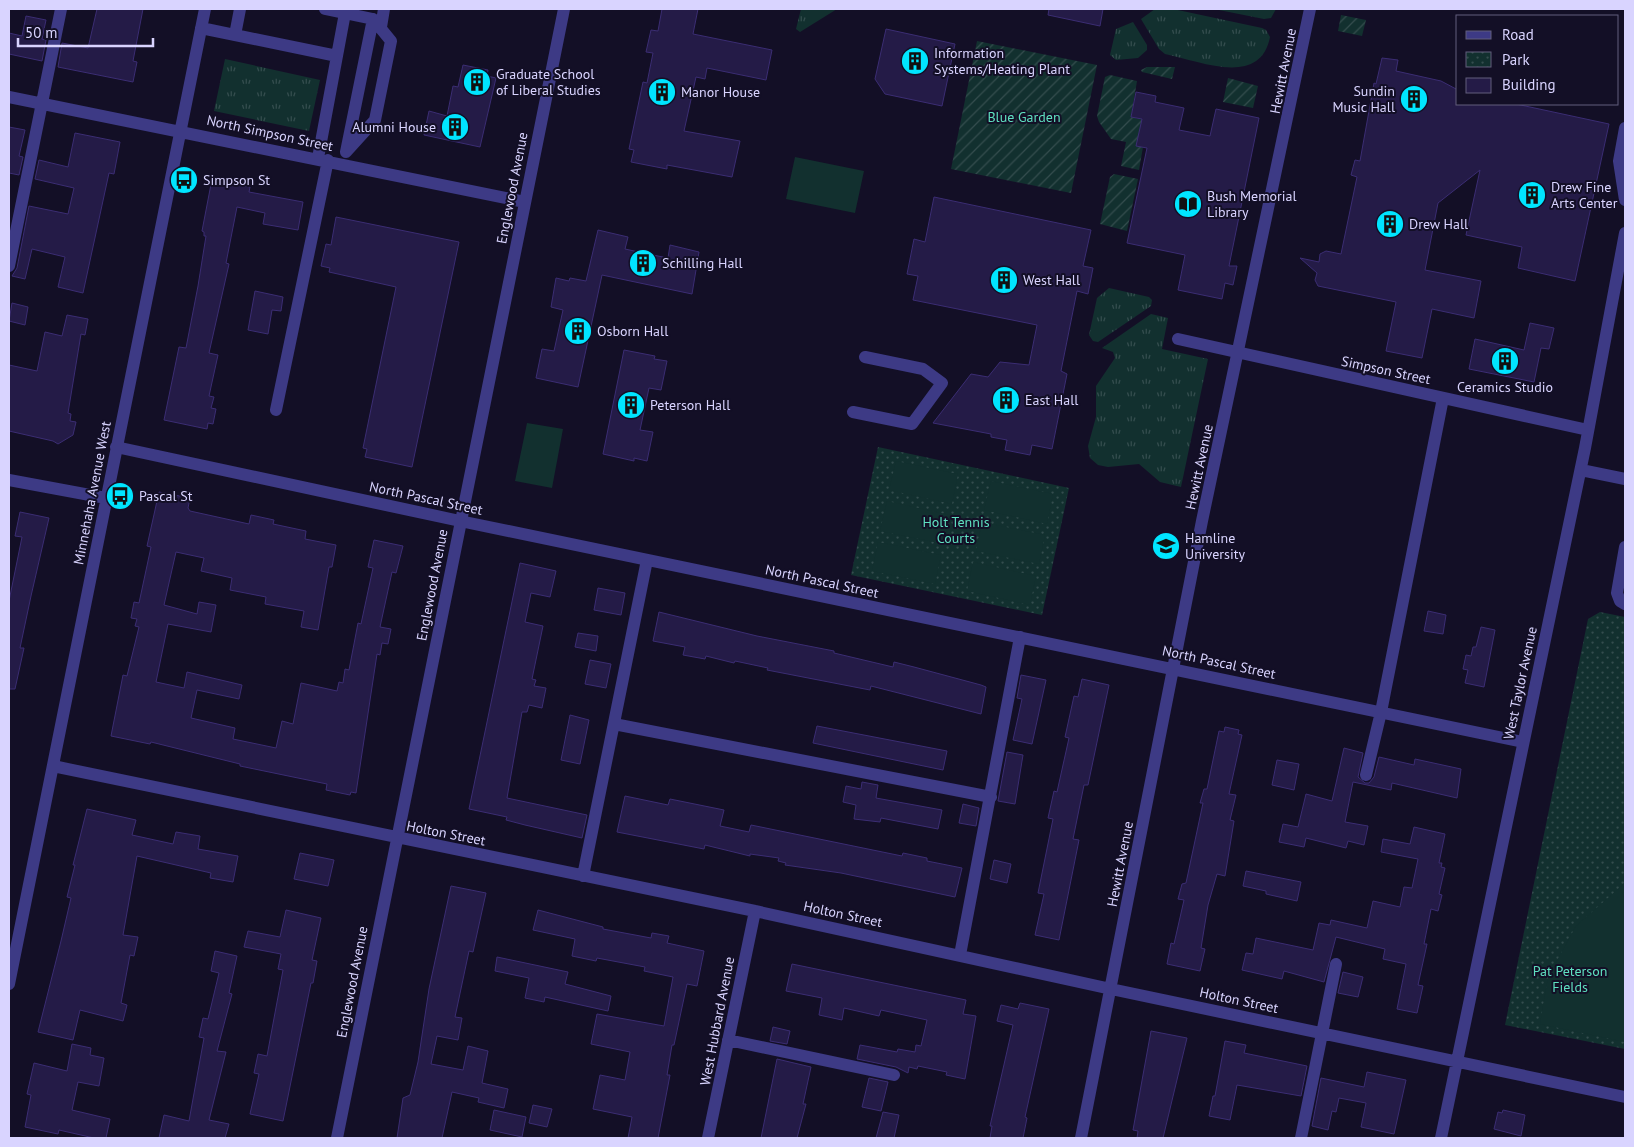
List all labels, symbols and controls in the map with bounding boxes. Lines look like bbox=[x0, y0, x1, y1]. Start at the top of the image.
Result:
scale bar bbox=[18, 15, 152, 47]
legend bbox=[1456, 15, 1619, 105]
text: 50 m bbox=[25, 23, 58, 42]
text: Road bbox=[1502, 25, 1534, 44]
street label: Hewitt Avenue bbox=[1266, 27, 1300, 115]
place label: Information Systems/Heating Plant bbox=[934, 44, 1070, 78]
building icon: Information Systems/Heating Plant bbox=[900, 46, 930, 76]
text: Park bbox=[1502, 50, 1530, 69]
place label: Graduate School of Liberal Studies bbox=[496, 65, 601, 99]
building icon: Graduate School of Liberal Studies bbox=[462, 67, 492, 97]
text: Building bbox=[1502, 75, 1556, 94]
building icon: Manor House bbox=[647, 77, 677, 107]
place label: Sundin Music Hall bbox=[1332, 82, 1395, 116]
place label: Manor House bbox=[681, 83, 760, 101]
building icon: Sundin Music Hall bbox=[1399, 84, 1429, 114]
park label: Blue Garden bbox=[987, 108, 1061, 126]
street label: North Simpson Street bbox=[205, 111, 335, 155]
building icon: Alumni House bbox=[440, 112, 470, 142]
place label: Alumni House bbox=[352, 118, 436, 136]
street label: Englewood Avenue bbox=[492, 131, 532, 245]
bus stop icon: Simpson St bbox=[169, 165, 199, 195]
place label: Simpson St bbox=[203, 171, 270, 189]
place label: Drew Fine Arts Center bbox=[1551, 178, 1618, 212]
building icon: Drew Fine Arts Center bbox=[1517, 180, 1547, 210]
place label: Bush Memorial Library bbox=[1207, 187, 1297, 221]
library icon: Bush Memorial Library bbox=[1173, 189, 1203, 219]
building icon: Drew Hall bbox=[1375, 209, 1405, 239]
place label: Drew Hall bbox=[1409, 215, 1468, 233]
building icon: Schilling Hall bbox=[628, 248, 658, 278]
place label: Schilling Hall bbox=[662, 254, 743, 272]
building icon: West Hall bbox=[989, 265, 1019, 295]
place label: West Hall bbox=[1023, 271, 1080, 289]
building icon: Osborn Hall bbox=[563, 316, 593, 346]
place label: Osborn Hall bbox=[597, 322, 668, 340]
building icon: Ceramics Studio bbox=[1490, 346, 1520, 376]
street label: Simpson Street bbox=[1340, 352, 1432, 388]
place label: Ceramics Studio bbox=[1457, 378, 1553, 396]
building icon: East Hall bbox=[991, 385, 1021, 415]
building icon: Peterson Hall bbox=[616, 390, 646, 420]
place label: East Hall bbox=[1025, 391, 1078, 409]
place label: Peterson Hall bbox=[650, 396, 730, 414]
street label: Minnehaha Avenue West bbox=[69, 420, 115, 566]
street label: Hewitt Avenue bbox=[1181, 423, 1217, 511]
street label: North Pascal Street bbox=[368, 477, 484, 519]
bus stop icon: Pascal St bbox=[105, 481, 135, 511]
place label: Pascal St bbox=[139, 487, 193, 505]
park label: Holt Tennis Courts bbox=[922, 513, 990, 547]
street label: Englewood Avenue bbox=[412, 528, 452, 642]
place label: Hamline University bbox=[1185, 529, 1245, 563]
school or university icon: Hamline University bbox=[1151, 531, 1181, 561]
street label: North Pascal Street bbox=[764, 560, 880, 602]
street label: West Taylor Avenue bbox=[1499, 625, 1541, 741]
street label: North Pascal Street bbox=[1161, 641, 1277, 683]
street label: Holton Street bbox=[405, 817, 487, 850]
street label: Hewitt Avenue bbox=[1103, 820, 1137, 908]
street label: Holton Street bbox=[802, 897, 884, 931]
street label: Englewood Avenue bbox=[332, 925, 372, 1039]
street label: West Hubbard Avenue bbox=[696, 955, 738, 1087]
park label: Pat Peterson Fields bbox=[1533, 962, 1607, 996]
street label: Holton Street bbox=[1198, 983, 1280, 1017]

